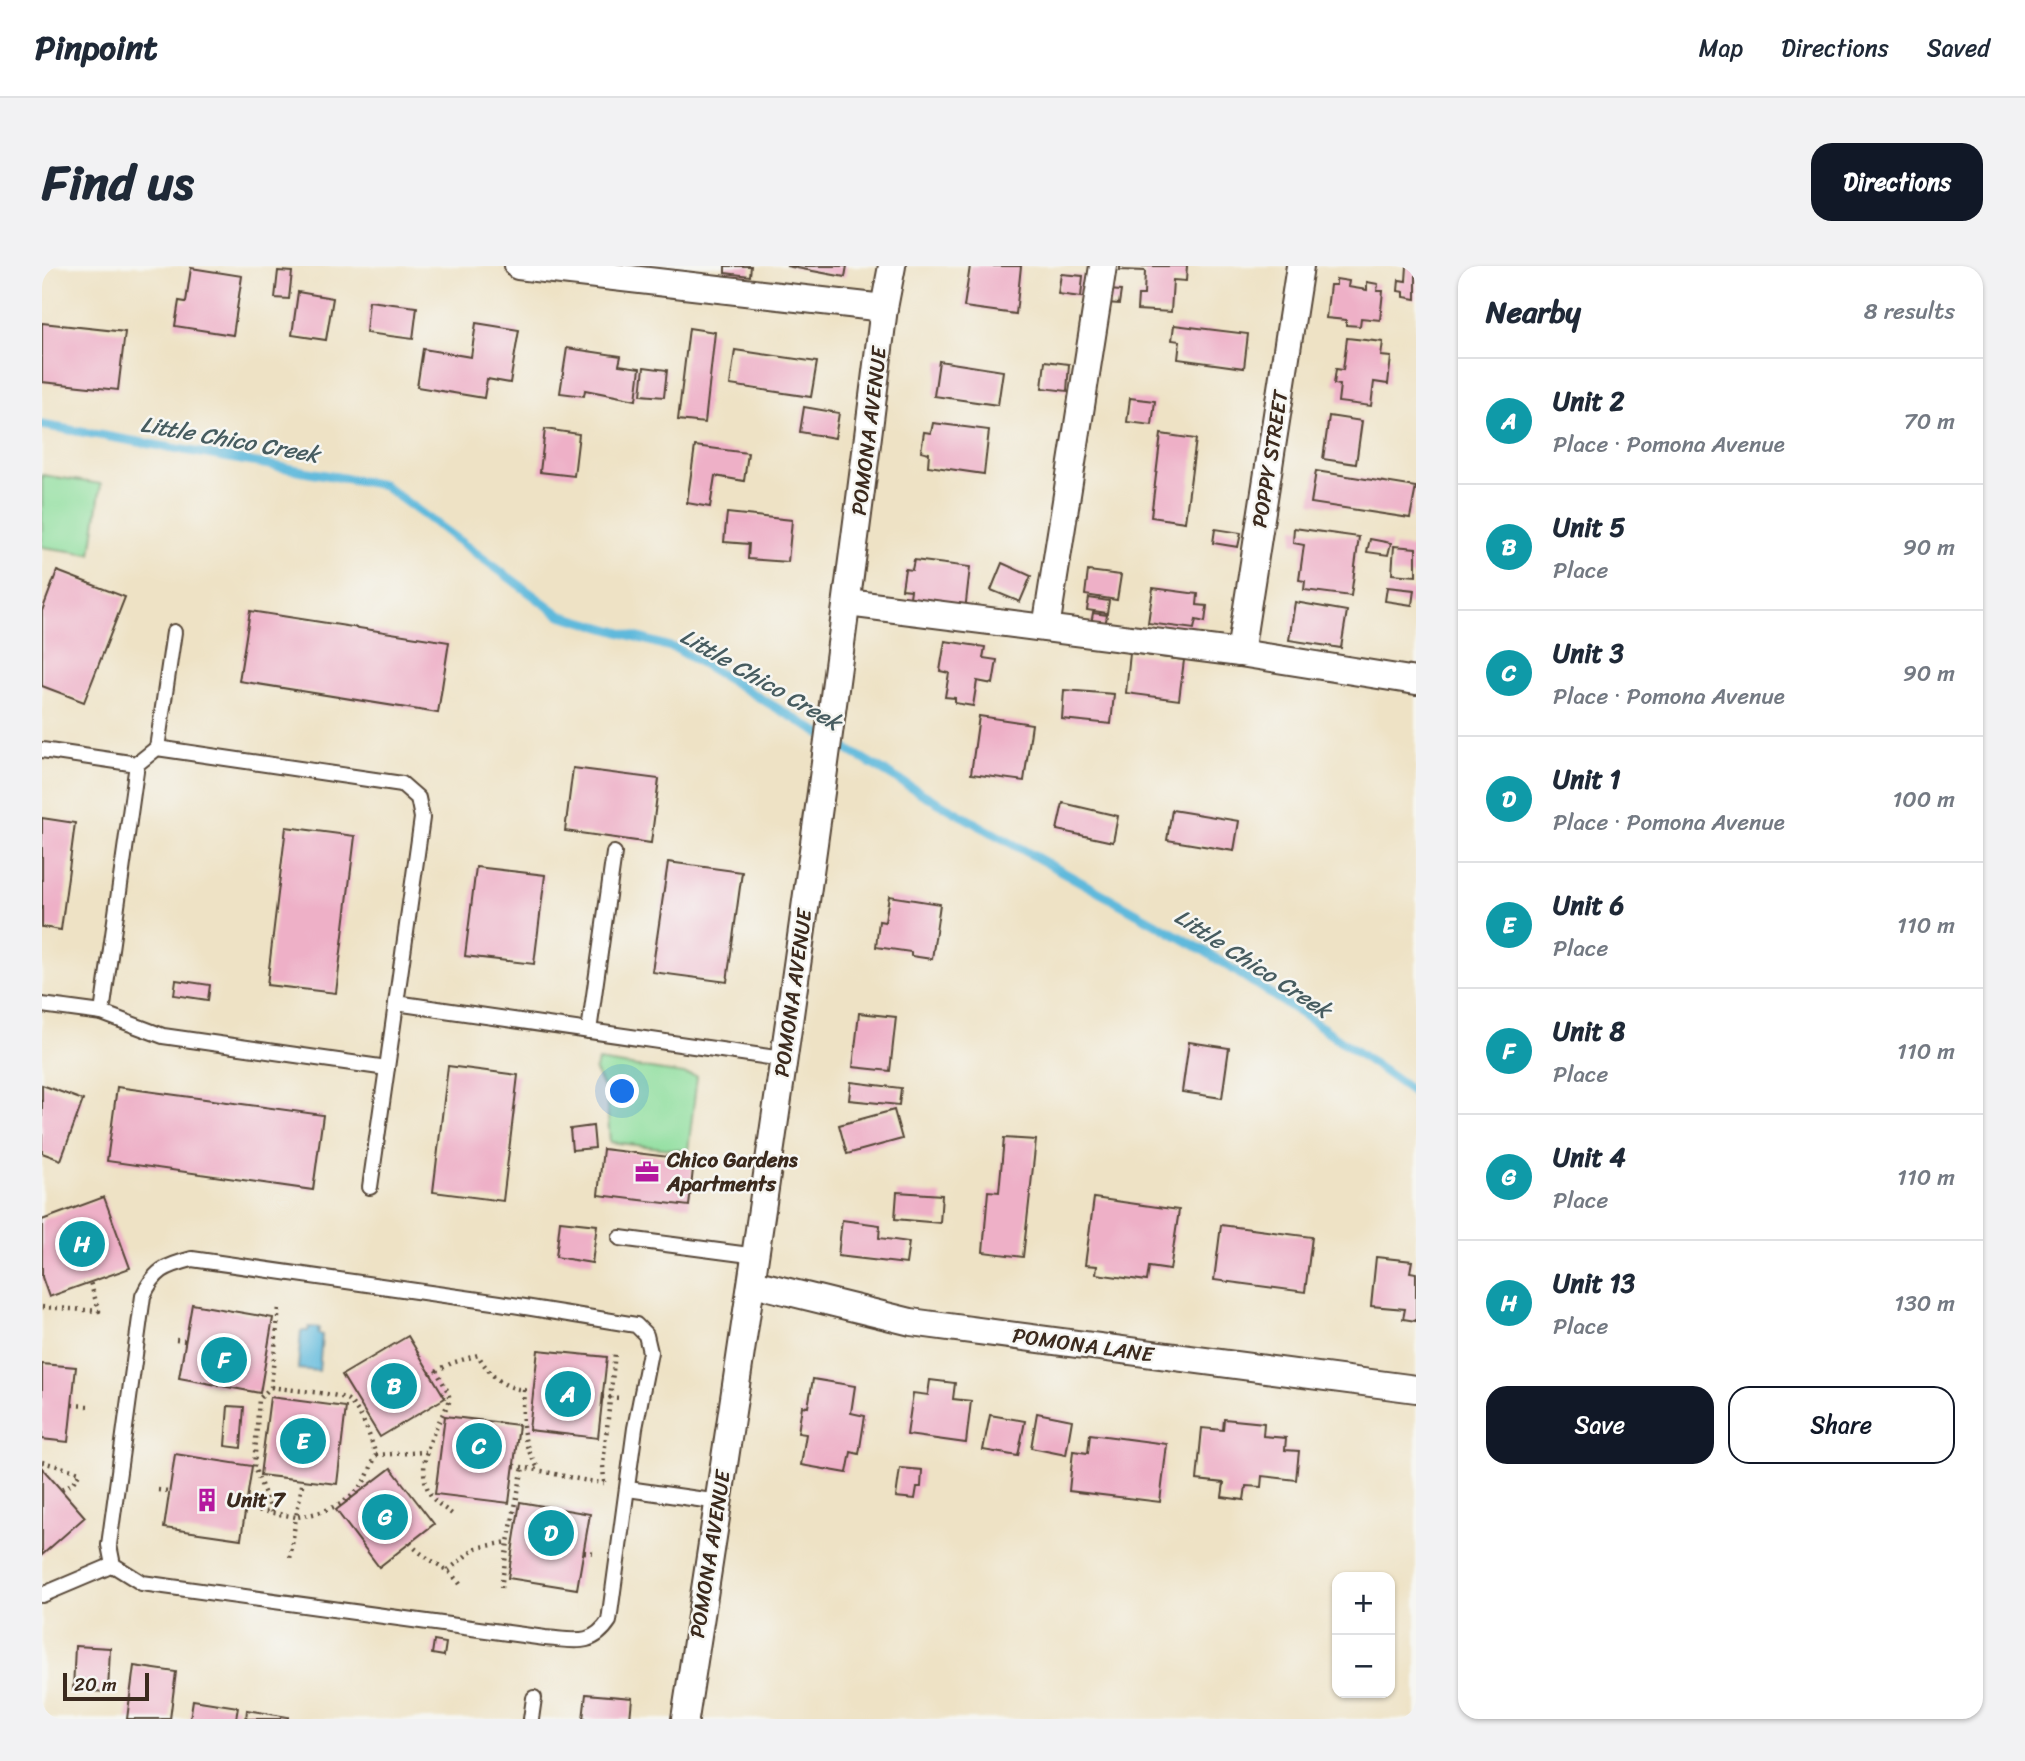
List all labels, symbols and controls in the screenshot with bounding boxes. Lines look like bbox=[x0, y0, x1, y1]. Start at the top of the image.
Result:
text: Pinpoint bbox=[35, 19, 158, 77]
text: Map bbox=[1699, 27, 1743, 69]
text: Directions bbox=[1781, 27, 1889, 69]
text: Saved bbox=[1927, 27, 1990, 69]
text: Find us bbox=[42, 139, 194, 226]
button: Directions bbox=[1811, 143, 1983, 221]
text: Nearby bbox=[1486, 285, 1581, 339]
text: 8 results bbox=[1864, 291, 1955, 332]
street label: POMONA AVENUE bbox=[840, 343, 898, 517]
text: Unit 2 bbox=[1553, 378, 1625, 424]
street label: POPPY STREET bbox=[1240, 386, 1300, 530]
text: A bbox=[1501, 401, 1517, 442]
text: 70 m bbox=[1904, 401, 1955, 442]
water label: Little Chico Creek bbox=[137, 404, 325, 476]
text: Place · Pomona Avenue bbox=[1553, 424, 1785, 465]
text: Unit 5 bbox=[1553, 504, 1625, 550]
text: B bbox=[1502, 527, 1516, 568]
text: 90 m bbox=[1903, 527, 1955, 568]
text: Place bbox=[1553, 550, 1608, 591]
water label: Little Chico Creek bbox=[672, 617, 852, 744]
text: Unit 3 bbox=[1553, 630, 1624, 676]
text: C bbox=[1502, 653, 1516, 694]
text: 90 m bbox=[1903, 653, 1955, 694]
text: Place · Pomona Avenue bbox=[1553, 676, 1785, 717]
text: Unit 1 bbox=[1553, 756, 1621, 802]
text: D bbox=[1502, 779, 1516, 820]
text: 100 m bbox=[1892, 779, 1955, 820]
text: Place · Pomona Avenue bbox=[1553, 802, 1785, 843]
text: Unit 6 bbox=[1553, 882, 1624, 928]
water label: Little Chico Creek bbox=[1166, 897, 1342, 1031]
street label: POMONA AVENUE bbox=[762, 905, 824, 1080]
text: E bbox=[1503, 905, 1515, 946]
text: 110 m bbox=[1897, 905, 1955, 946]
text: Place bbox=[1553, 928, 1608, 969]
text: Unit 8 bbox=[1553, 1008, 1625, 1054]
text: F bbox=[1503, 1031, 1515, 1072]
text: 110 m bbox=[1897, 1031, 1955, 1072]
text: Place bbox=[1553, 1054, 1608, 1095]
your location bbox=[605, 1074, 639, 1108]
text: Unit 4 bbox=[1553, 1134, 1626, 1180]
place label: Chico Gardens Apartments bbox=[666, 1141, 798, 1203]
text: G bbox=[1502, 1157, 1516, 1198]
text: 110 m bbox=[1897, 1157, 1955, 1198]
office icon: Chico Gardens Apartments bbox=[633, 1158, 661, 1186]
text: Place bbox=[1553, 1180, 1608, 1221]
pin: H bbox=[59, 1218, 105, 1270]
text: Unit 13 bbox=[1553, 1260, 1635, 1306]
text: H bbox=[1501, 1283, 1517, 1324]
text: 130 m bbox=[1894, 1283, 1955, 1324]
text: Place bbox=[1553, 1306, 1608, 1347]
street label: POMONA LANE bbox=[1010, 1316, 1157, 1374]
pin: F bbox=[201, 1334, 247, 1386]
pin: B bbox=[371, 1360, 417, 1412]
pin: A bbox=[545, 1368, 591, 1420]
button: Save bbox=[1486, 1386, 1714, 1464]
button: Share bbox=[1728, 1386, 1955, 1464]
pin: E bbox=[280, 1415, 326, 1467]
pin: C bbox=[456, 1420, 502, 1472]
street label: POMONA AVENUE bbox=[678, 1466, 742, 1641]
place label: Unit 7 bbox=[227, 1481, 287, 1519]
building icon: Unit 7 bbox=[193, 1486, 221, 1514]
pin: G bbox=[362, 1491, 408, 1543]
pin: D bbox=[528, 1507, 574, 1559]
map controls bbox=[1332, 1572, 1395, 1698]
button: + bbox=[1332, 1572, 1395, 1635]
button: − bbox=[1332, 1635, 1395, 1698]
text: 20 m bbox=[74, 1668, 117, 1701]
scale bar bbox=[63, 1670, 149, 1702]

